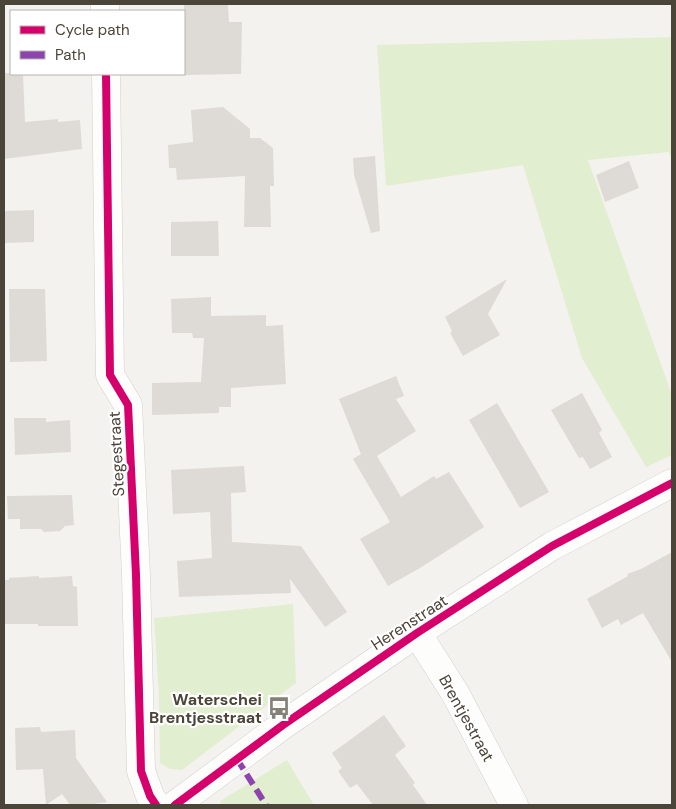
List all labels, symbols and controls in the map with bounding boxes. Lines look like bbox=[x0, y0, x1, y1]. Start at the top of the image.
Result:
legend bbox=[10, 10, 185, 75]
text: Cycle path bbox=[55, 20, 130, 40]
text: Path bbox=[55, 45, 86, 65]
street label: Stegestraat bbox=[104, 411, 129, 497]
street label: Herenstraat bbox=[367, 590, 452, 655]
street label: Brentjestraat bbox=[434, 671, 499, 765]
place label: Waterschei Brentjesstraat bbox=[149, 689, 262, 728]
bus stop icon: Waterschei Brentjesstraat bbox=[266, 695, 292, 721]

